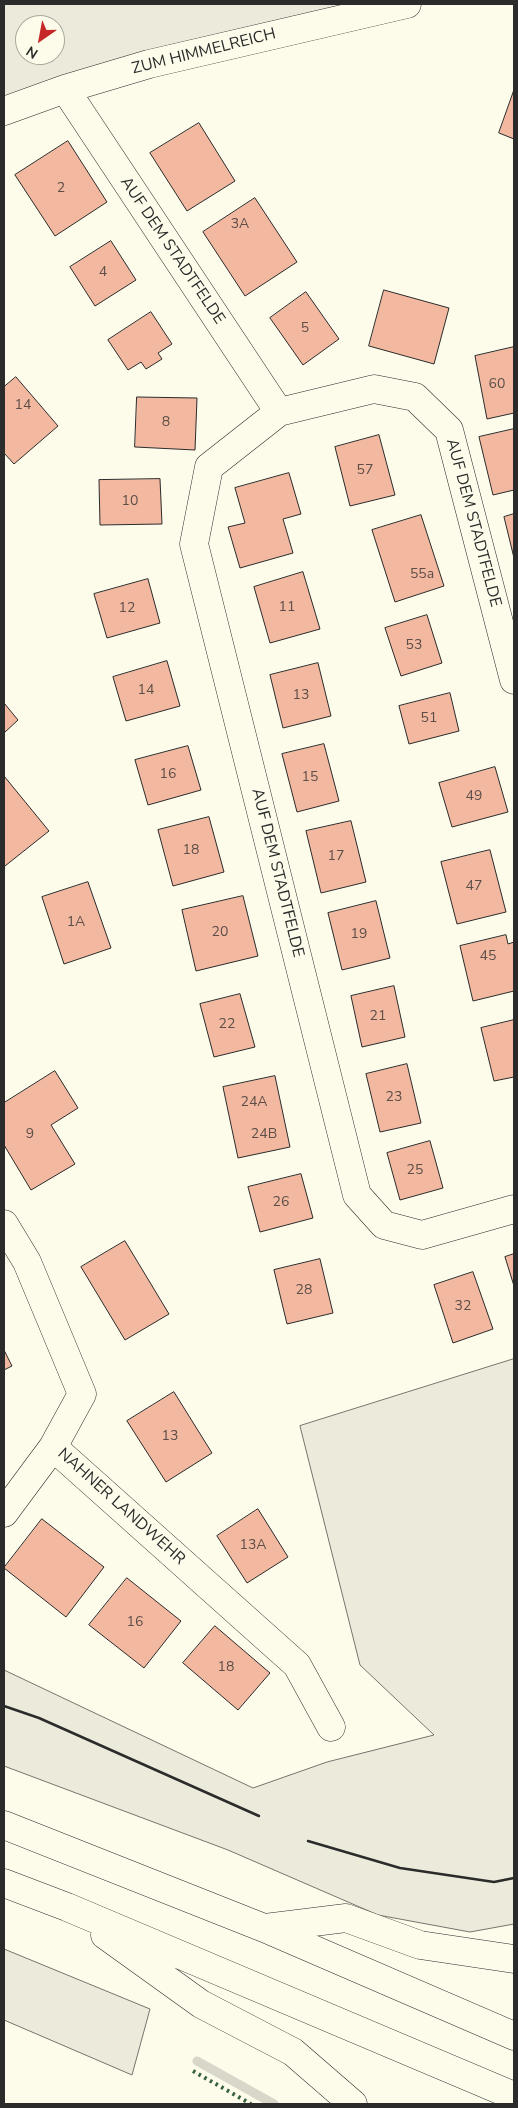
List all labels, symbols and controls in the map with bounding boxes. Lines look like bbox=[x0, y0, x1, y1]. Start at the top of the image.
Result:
north arrow bbox=[15, 15, 65, 65]
street label: ZUM HIMMELREICH bbox=[130, 25, 278, 79]
text: N bbox=[23, 41, 42, 63]
street label: AUF DEM STADTFELDE bbox=[116, 174, 228, 328]
house number: 2 bbox=[57, 181, 65, 197]
house number: 3A bbox=[231, 217, 249, 233]
house number: 4 bbox=[99, 265, 107, 281]
house number: 5 bbox=[301, 321, 309, 337]
house number: 60 bbox=[489, 377, 505, 393]
house number: 14 bbox=[15, 398, 31, 414]
house number: 8 bbox=[162, 415, 170, 431]
street label: AUF DEM STADTFELDE bbox=[441, 437, 505, 609]
house number: 57 bbox=[357, 463, 373, 479]
house number: 10 bbox=[122, 494, 138, 510]
house number: 55a bbox=[410, 567, 434, 583]
house number: 11 bbox=[279, 600, 295, 616]
house number: 12 bbox=[119, 601, 135, 617]
house number: 53 bbox=[406, 638, 422, 654]
house number: 14 bbox=[138, 683, 154, 699]
house number: 13 bbox=[293, 688, 309, 704]
house number: 51 bbox=[421, 711, 437, 727]
house number: 16 bbox=[160, 767, 176, 783]
house number: 15 bbox=[302, 770, 318, 786]
street label: AUF DEM STADTFELDE bbox=[247, 786, 307, 960]
house number: 49 bbox=[466, 789, 482, 805]
house number: 18 bbox=[183, 843, 199, 859]
house number: 17 bbox=[328, 849, 344, 865]
house number: 47 bbox=[466, 879, 482, 895]
house number: 1A bbox=[67, 915, 85, 931]
house number: 20 bbox=[212, 925, 228, 941]
house number: 19 bbox=[351, 927, 367, 943]
house number: 45 bbox=[480, 949, 496, 965]
house number: 21 bbox=[370, 1009, 386, 1025]
house number: 22 bbox=[219, 1017, 235, 1033]
house number: 23 bbox=[386, 1090, 402, 1106]
house number: 24A bbox=[240, 1095, 268, 1111]
house number: 9 bbox=[26, 1127, 34, 1143]
house number: 24B bbox=[251, 1127, 277, 1143]
house number: 25 bbox=[407, 1163, 423, 1179]
house number: 26 bbox=[273, 1195, 289, 1211]
house number: 28 bbox=[296, 1283, 312, 1299]
house number: 32 bbox=[455, 1299, 471, 1315]
house number: 13 bbox=[162, 1429, 178, 1445]
street label: NAHNER LANDWEHR bbox=[53, 1445, 189, 1569]
house number: 13A bbox=[239, 1538, 267, 1554]
house number: 16 bbox=[127, 1615, 143, 1631]
house number: 18 bbox=[218, 1660, 234, 1676]

